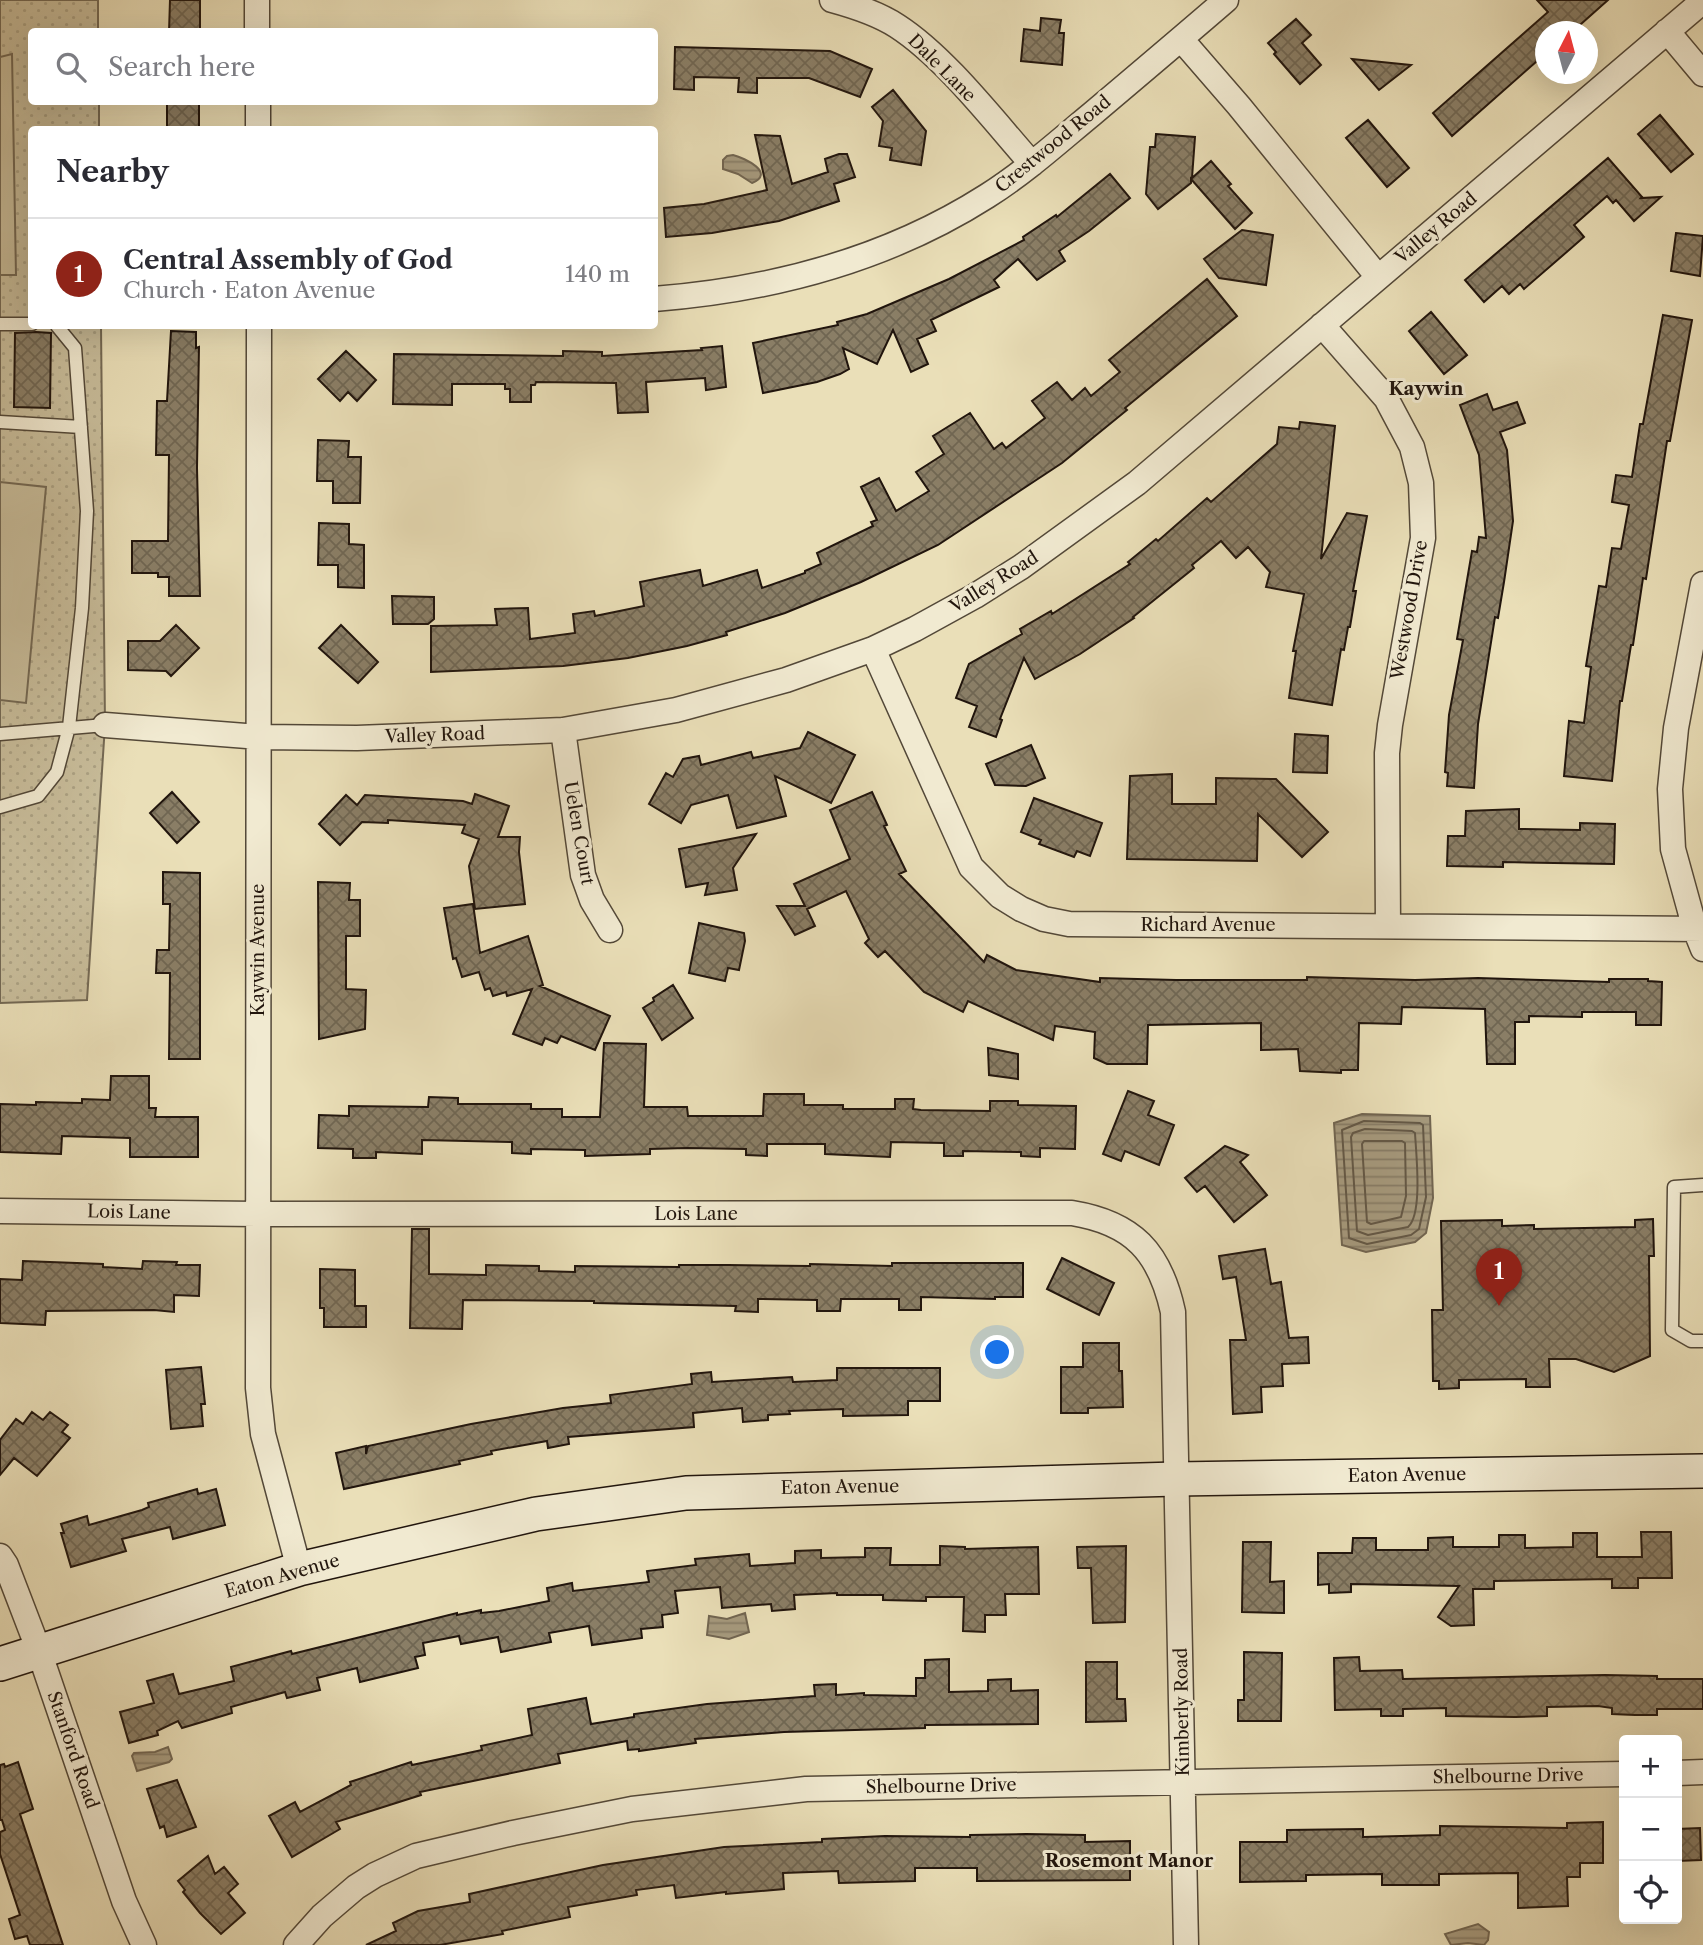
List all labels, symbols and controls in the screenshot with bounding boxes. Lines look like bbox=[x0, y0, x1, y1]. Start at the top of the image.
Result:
north arrow bbox=[1535, 21, 1598, 84]
search box bbox=[28, 28, 658, 105]
street label: Dale Lane bbox=[903, 29, 981, 107]
icon: search bbox=[52, 48, 90, 86]
text: Search here bbox=[108, 51, 255, 83]
street label: Crestwood Road bbox=[991, 91, 1115, 197]
text: Nearby bbox=[56, 153, 169, 190]
street label: Valley Road bbox=[1390, 187, 1481, 269]
text: Central Assembly of God bbox=[123, 244, 453, 276]
text: 1 bbox=[74, 260, 84, 288]
text: 140 m bbox=[565, 260, 630, 288]
text: Church · Eaton Avenue bbox=[123, 276, 375, 304]
district label: Kaywin bbox=[1388, 377, 1464, 400]
street label: Westwood Drive bbox=[1386, 538, 1432, 683]
street label: Valley Road bbox=[945, 546, 1042, 618]
street label: Valley Road bbox=[384, 722, 485, 748]
street label: Uelen Court bbox=[559, 779, 599, 887]
street label: Kaywin Avenue bbox=[247, 884, 269, 1016]
street label: Richard Avenue bbox=[1140, 914, 1276, 936]
street label: Lois Lane bbox=[87, 1200, 171, 1224]
street label: Lois Lane bbox=[654, 1203, 738, 1225]
pin: 1 bbox=[1476, 1248, 1522, 1306]
your location bbox=[980, 1335, 1014, 1369]
street label: Eaton Avenue bbox=[1348, 1463, 1466, 1487]
street label: Eaton Avenue bbox=[781, 1475, 899, 1499]
street label: Eaton Avenue bbox=[222, 1549, 342, 1603]
street label: Kimberly Road bbox=[1170, 1647, 1194, 1777]
street label: Stanford Road bbox=[43, 1688, 103, 1812]
map controls bbox=[1619, 1735, 1682, 1924]
button: + bbox=[1619, 1735, 1682, 1798]
street label: Shelbourne Drive bbox=[1432, 1764, 1584, 1788]
street label: Shelbourne Drive bbox=[865, 1774, 1017, 1798]
button: − bbox=[1619, 1798, 1682, 1861]
district label: Rosemont Manor bbox=[1045, 1849, 1214, 1872]
button: locate bbox=[1619, 1861, 1682, 1924]

